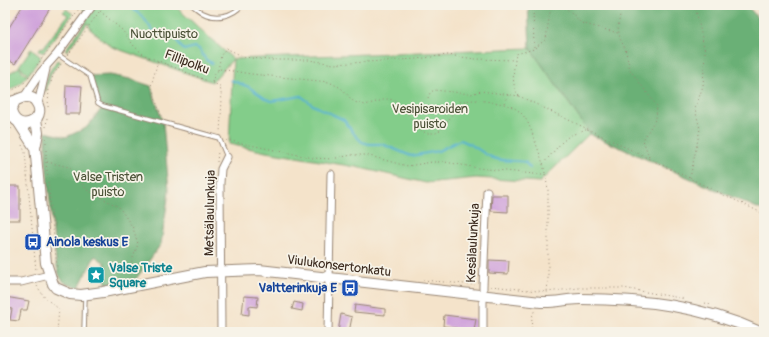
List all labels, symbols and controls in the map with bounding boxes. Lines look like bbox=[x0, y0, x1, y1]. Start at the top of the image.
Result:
park label: Nuottipuisto bbox=[130, 26, 198, 42]
street label: Fillipolku bbox=[162, 46, 212, 78]
park label: Vesipisaroiden puisto bbox=[392, 101, 468, 132]
park label: Valse Tristen puisto bbox=[73, 169, 143, 200]
street label: Metsälaulunkuja bbox=[201, 170, 219, 256]
street label: Kesälaulunkuja bbox=[463, 203, 483, 283]
bus stop icon: Ainola keskus E bbox=[23, 232, 43, 252]
place label: Ainola keskus E bbox=[46, 234, 128, 250]
street label: Viulukonsertonkatu bbox=[286, 252, 392, 280]
place label: Valse Triste Square bbox=[109, 260, 173, 291]
place icon: Valse Triste Square bbox=[86, 265, 106, 285]
bus stop icon: Valtterinkuja E bbox=[340, 278, 360, 298]
place label: Valtterinkuja E bbox=[258, 280, 337, 296]

